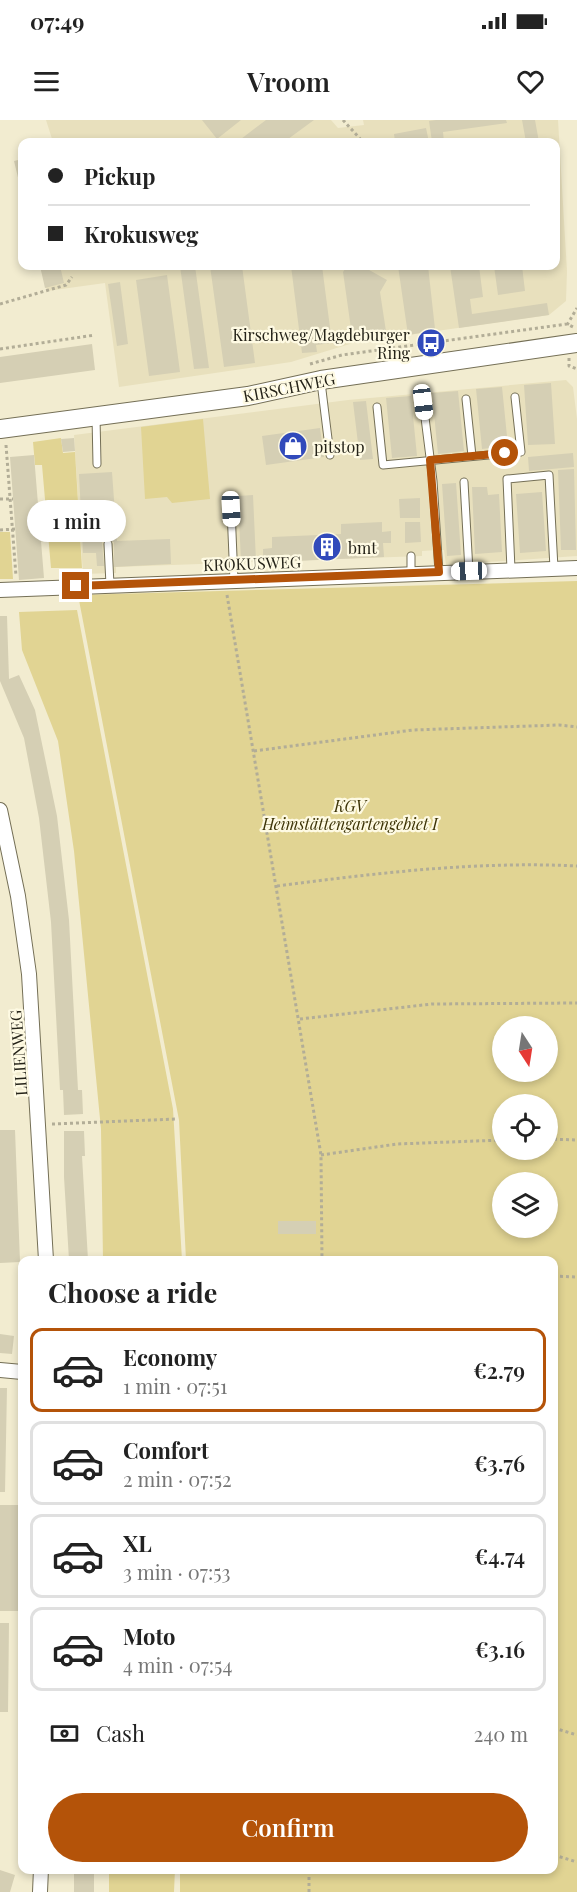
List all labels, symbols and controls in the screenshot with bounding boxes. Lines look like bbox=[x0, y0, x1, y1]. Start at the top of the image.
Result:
text: 07:49 bbox=[30, 6, 84, 36]
text: Vroom bbox=[247, 63, 330, 99]
icon: menu bbox=[30, 65, 63, 98]
icon: heart bbox=[514, 65, 547, 98]
text: Pickup bbox=[84, 161, 155, 191]
text: Krokusweg bbox=[84, 219, 199, 249]
place label: Kirschweg/Magdeburger Ring bbox=[232, 324, 411, 363]
bus stop icon: Kirschweg/Magdeburger Ring bbox=[415, 327, 447, 359]
street label: KIRSCHWEG bbox=[241, 368, 337, 406]
car bbox=[412, 383, 434, 421]
shop icon: pitstop bbox=[277, 430, 309, 462]
place label: pitstop bbox=[314, 436, 365, 457]
route start bbox=[491, 439, 518, 466]
car bbox=[221, 491, 241, 527]
callout: 1 min bbox=[26, 499, 125, 541]
text: 1 min bbox=[52, 507, 101, 534]
building icon: bmt bbox=[311, 531, 343, 563]
place label: bmt bbox=[348, 537, 377, 558]
street label: KROKUSWEG bbox=[203, 551, 301, 575]
car bbox=[451, 561, 487, 581]
route end bbox=[62, 572, 89, 599]
park label: KGV Heimstättengartengebiet I bbox=[261, 795, 439, 834]
street label: LILIENWEG bbox=[5, 1009, 31, 1097]
north arrow bbox=[492, 1016, 558, 1082]
map controls bbox=[492, 1016, 558, 1238]
button: locate bbox=[492, 1094, 558, 1160]
button: layers bbox=[492, 1172, 558, 1238]
text: Choose a ride bbox=[48, 1274, 217, 1310]
text: Economy bbox=[123, 1342, 217, 1372]
icon: car bbox=[51, 1343, 105, 1397]
text: €2.79 bbox=[473, 1355, 525, 1385]
text: 1 min · 07:51 bbox=[123, 1372, 227, 1399]
text: Comfort bbox=[123, 1435, 209, 1465]
icon: car bbox=[51, 1436, 105, 1490]
text: €3.76 bbox=[474, 1448, 525, 1478]
text: 2 min · 07:52 bbox=[123, 1465, 232, 1492]
text: XL bbox=[123, 1528, 152, 1558]
icon: car bbox=[51, 1529, 105, 1583]
text: €4.74 bbox=[474, 1541, 525, 1571]
text: 3 min · 07:53 bbox=[123, 1558, 231, 1585]
text: Moto bbox=[123, 1621, 176, 1651]
icon: car bbox=[51, 1622, 105, 1676]
text: €3.16 bbox=[475, 1634, 525, 1664]
text: 4 min · 07:54 bbox=[123, 1651, 232, 1678]
icon: cash bbox=[48, 1717, 81, 1750]
text: Cash bbox=[96, 1718, 145, 1748]
text: 240 m bbox=[474, 1720, 528, 1747]
button: Confirm bbox=[48, 1793, 528, 1862]

